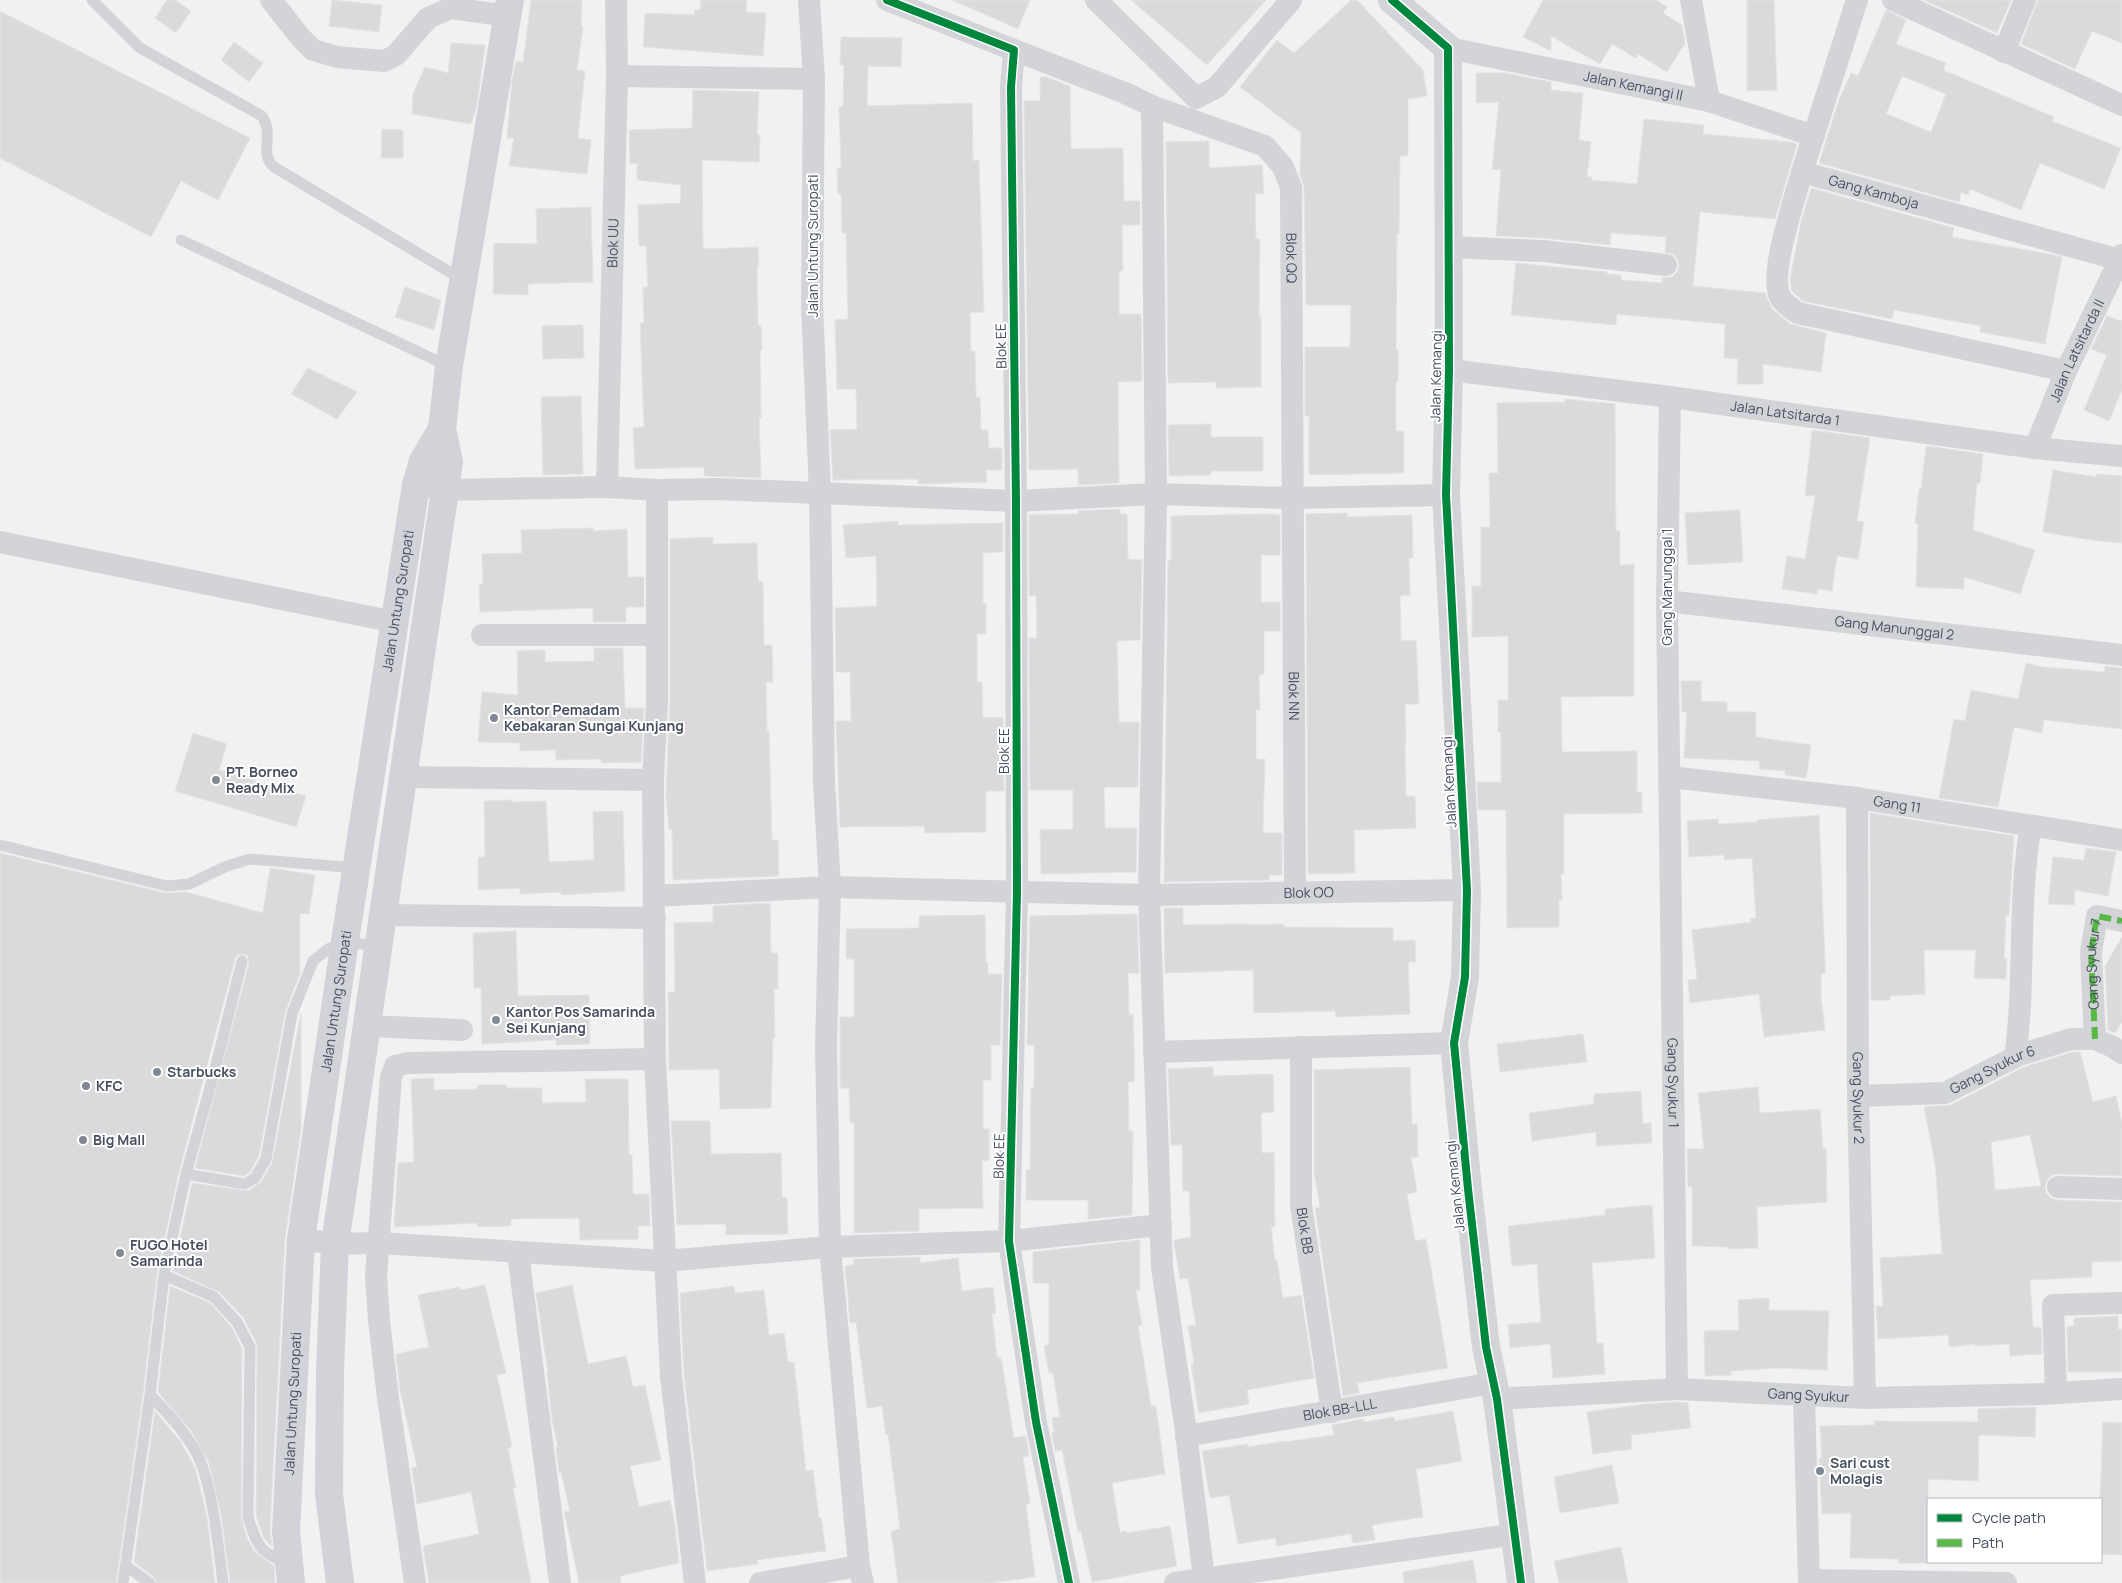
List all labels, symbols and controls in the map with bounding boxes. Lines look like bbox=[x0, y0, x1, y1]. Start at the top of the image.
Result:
street label: Jalan Kemangi II bbox=[1582, 66, 1685, 104]
street label: Gang Kamboja bbox=[1827, 170, 1921, 213]
street label: Jalan Untung Suropati bbox=[803, 175, 822, 317]
street label: Blok UU bbox=[602, 218, 623, 268]
street label: Blok QQ bbox=[1282, 233, 1302, 283]
street label: Jalan Latsitarda II bbox=[2045, 296, 2108, 405]
street label: Blok EE bbox=[991, 323, 1010, 369]
street label: Jalan Kemangi bbox=[1425, 330, 1446, 422]
street label: Jalan Latsitarda 1 bbox=[1729, 396, 1841, 430]
street label: Gang Manunggal 1 bbox=[1657, 528, 1676, 646]
street label: Jalan Untung Suropati bbox=[377, 529, 418, 673]
street label: Gang Manunggal 2 bbox=[1834, 611, 1955, 644]
street label: Blok NN bbox=[1285, 671, 1304, 721]
place label: Kantor Pemadam Kebakaran Sungai Kunjang bbox=[504, 700, 684, 735]
marker: Kantor Pemadam Kebakaran Sungai Kunjang bbox=[488, 712, 500, 724]
street label: Blok EE bbox=[994, 728, 1013, 774]
street label: Jalan Kemangi bbox=[1437, 736, 1460, 828]
place label: PT. Borneo Ready Mix bbox=[226, 762, 298, 797]
marker: PT. Borneo Ready Mix bbox=[210, 774, 222, 786]
street label: Gang 11 bbox=[1872, 791, 1923, 817]
street label: Blok OO bbox=[1283, 882, 1334, 902]
street label: Gang Syukur 7 bbox=[2081, 917, 2105, 1010]
street label: Jalan Untung Suropati bbox=[316, 929, 356, 1073]
place label: Kantor Pos Samarinda Sei Kunjang bbox=[506, 1002, 655, 1037]
marker: Kantor Pos Samarinda Sei Kunjang bbox=[490, 1014, 502, 1026]
street label: Gang Syukur 1 bbox=[1664, 1038, 1684, 1128]
street label: Gang Syukur 6 bbox=[1946, 1041, 2037, 1098]
street label: Gang Syukur 2 bbox=[1849, 1052, 1869, 1144]
place label: Starbucks bbox=[167, 1062, 237, 1081]
marker: Starbucks bbox=[151, 1066, 163, 1078]
place label: KFC bbox=[96, 1076, 123, 1095]
marker: KFC bbox=[80, 1080, 92, 1092]
place label: Big Mall bbox=[93, 1130, 145, 1149]
street label: Blok EE bbox=[989, 1133, 1008, 1179]
marker: Big Mall bbox=[77, 1134, 89, 1146]
street label: Jalan Kemangi bbox=[1440, 1139, 1469, 1233]
street label: Blok BB bbox=[1292, 1206, 1318, 1256]
place label: FUGO Hotel Samarinda bbox=[130, 1235, 208, 1270]
marker: FUGO Hotel Samarinda bbox=[114, 1247, 126, 1259]
street label: Jalan Untung Suropati bbox=[279, 1331, 305, 1475]
street label: Gang Syukur bbox=[1767, 1383, 1850, 1406]
street label: Blok BB-LLL bbox=[1301, 1393, 1378, 1425]
place label: Sari cust Molagis bbox=[1830, 1453, 1890, 1488]
marker: Sari cust Molagis bbox=[1814, 1465, 1826, 1477]
legend bbox=[1927, 1498, 2102, 1563]
text: Cycle path bbox=[1972, 1507, 2046, 1528]
text: Path bbox=[1972, 1532, 2004, 1553]

